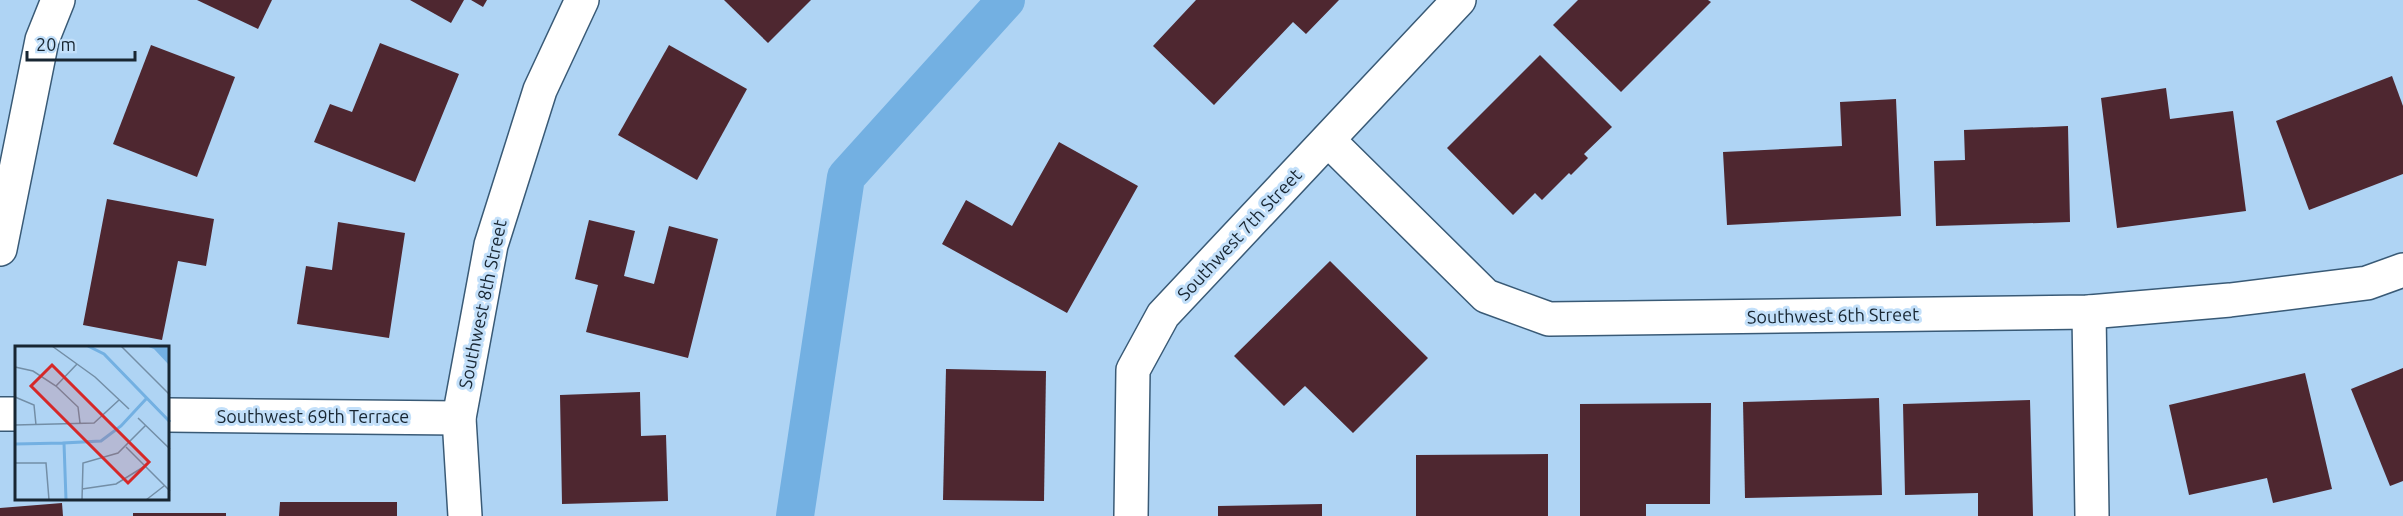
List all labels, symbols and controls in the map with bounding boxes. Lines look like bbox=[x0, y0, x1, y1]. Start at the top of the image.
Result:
scale bar bbox=[27, 24, 135, 62]
text: 20 m bbox=[36, 34, 76, 54]
street label: Southwest 7th Street bbox=[1173, 164, 1305, 304]
street label: Southwest 8th Street bbox=[454, 218, 510, 390]
street label: Southwest 6th Street bbox=[1747, 303, 1919, 327]
inset map bbox=[15, 346, 170, 501]
street label: Southwest 69th Terrace bbox=[217, 406, 409, 426]

